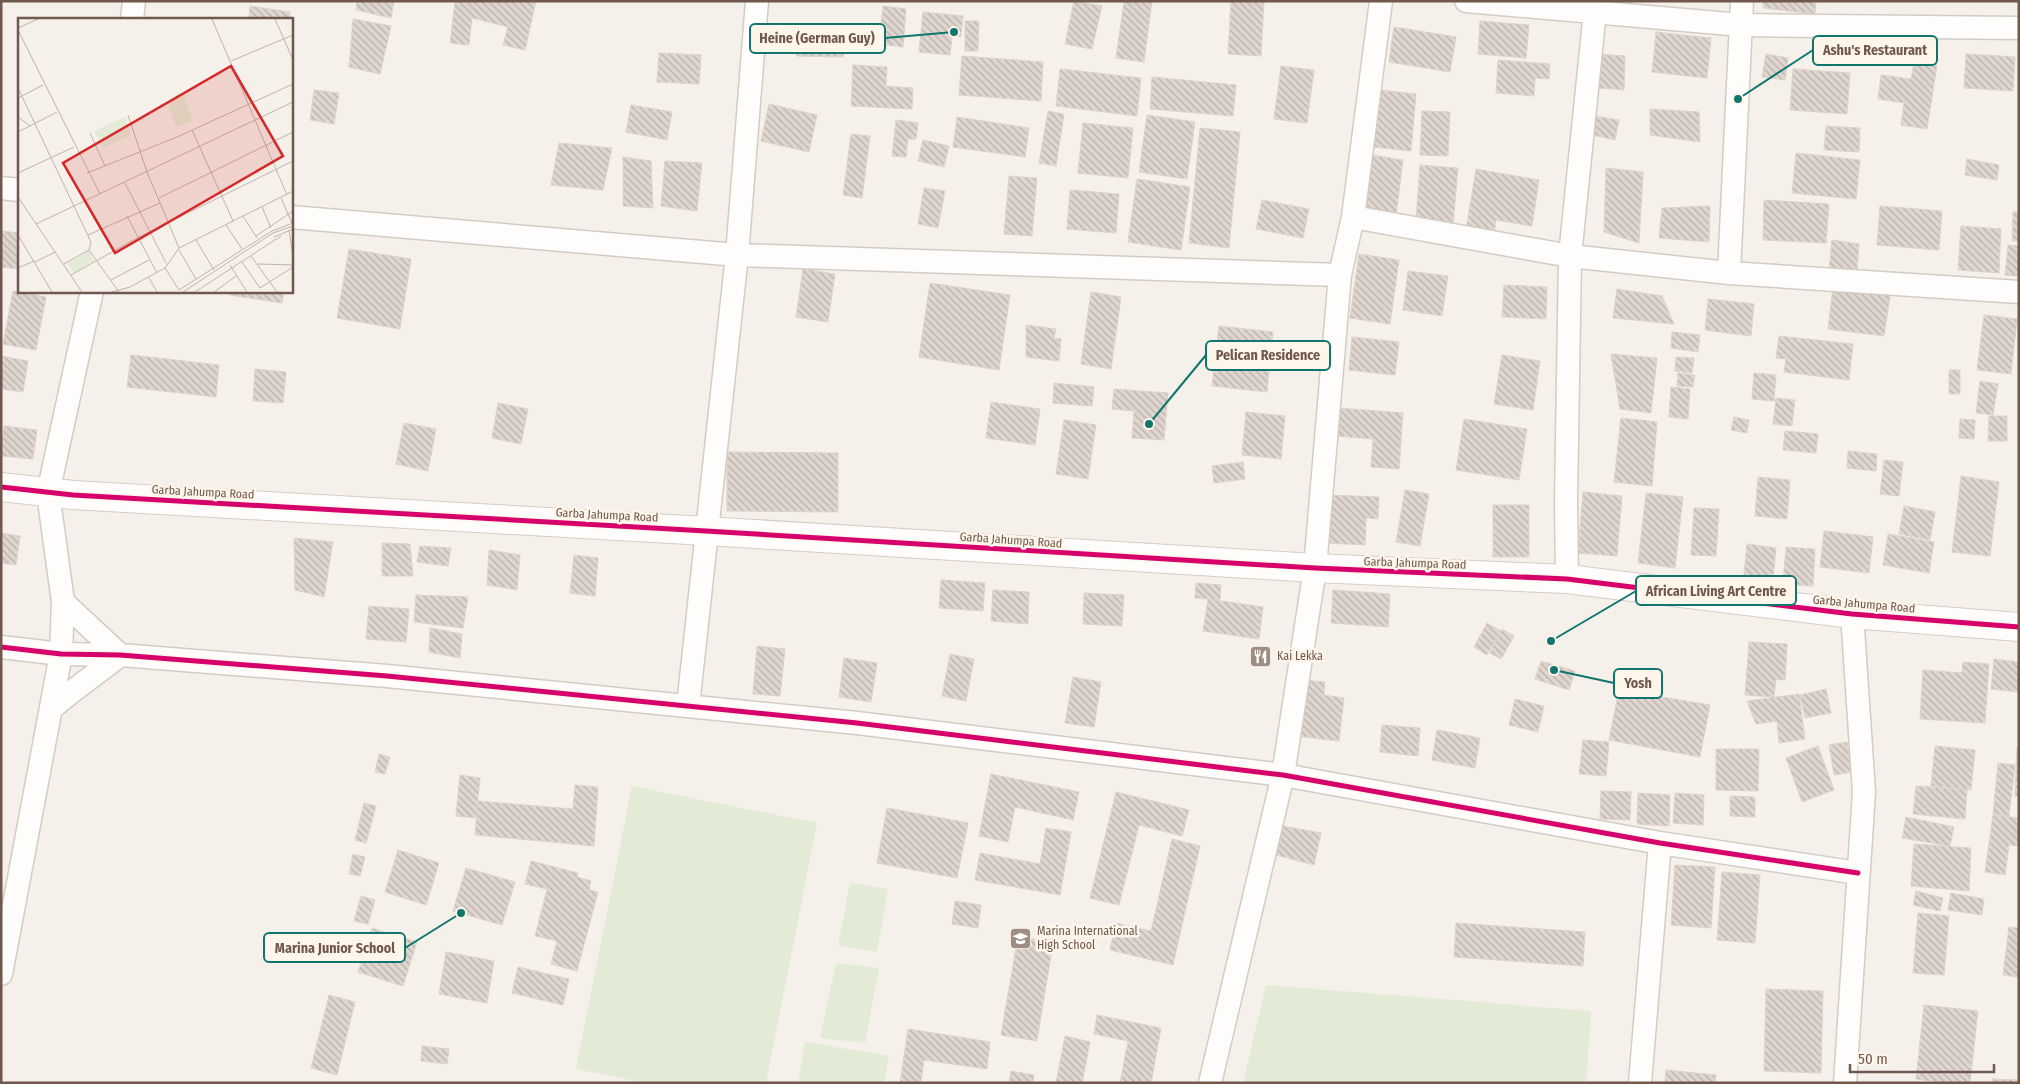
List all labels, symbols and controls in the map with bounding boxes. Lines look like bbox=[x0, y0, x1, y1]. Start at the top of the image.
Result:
inset map bbox=[18, 18, 292, 292]
callout: Heine (German Guy) bbox=[750, 24, 885, 53]
text: Heine (German Guy) bbox=[759, 30, 875, 47]
callout: Ashu's Restaurant bbox=[1813, 36, 1937, 65]
text: Ashu's Restaurant bbox=[1822, 42, 1928, 59]
callout: Pelican Residence bbox=[1206, 341, 1330, 370]
text: Pelican Residence bbox=[1216, 347, 1320, 364]
street label: Garba Jahumpa Road bbox=[151, 482, 255, 502]
street label: Garba Jahumpa Road bbox=[555, 505, 659, 525]
street label: Garba Jahumpa Road bbox=[959, 529, 1063, 551]
street label: Garba Jahumpa Road bbox=[1363, 554, 1467, 572]
callout: African Living Art Centre bbox=[1636, 576, 1796, 605]
text: African Living Art Centre bbox=[1645, 583, 1786, 600]
street label: Garba Jahumpa Road bbox=[1812, 593, 1916, 615]
restaurant icon: Kai Lekka bbox=[1249, 644, 1273, 668]
place label: Kai Lekka bbox=[1277, 649, 1323, 663]
callout: Yosh bbox=[1614, 669, 1662, 698]
text: Yosh bbox=[1623, 675, 1652, 692]
place label: Marina International High School bbox=[1037, 924, 1138, 952]
school or university icon: Marina International High School bbox=[1009, 926, 1033, 950]
callout: Marina Junior School bbox=[264, 933, 405, 962]
text: Marina Junior School bbox=[275, 940, 395, 957]
scale bar bbox=[1850, 1042, 1994, 1074]
text: 50 m bbox=[1858, 1050, 1888, 1068]

